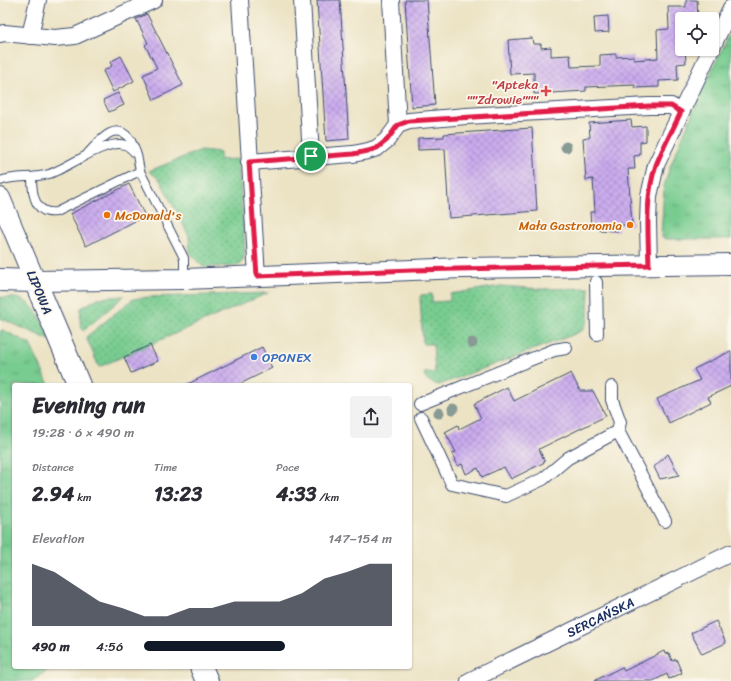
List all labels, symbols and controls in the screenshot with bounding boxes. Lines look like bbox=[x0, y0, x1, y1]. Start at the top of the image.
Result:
map controls bbox=[675, 12, 719, 56]
button: locate bbox=[675, 12, 719, 56]
place label: "Apteka ""Zdrowie""" bbox=[467, 73, 540, 111]
marker: "Apteka ""Zdrowie""" bbox=[541, 86, 551, 96]
pin bbox=[294, 139, 328, 173]
icon: arrive bbox=[300, 145, 322, 167]
place label: McDonald's bbox=[115, 204, 181, 227]
marker: McDonald's bbox=[102, 210, 112, 220]
place label: Mała Gastronomia bbox=[519, 214, 622, 237]
marker: Mała Gastronomia bbox=[625, 220, 635, 230]
street label: LIPOWA bbox=[20, 267, 59, 318]
place label: OPONEX bbox=[262, 346, 312, 369]
marker: OPONEX bbox=[249, 352, 259, 362]
text: Evening run bbox=[32, 386, 145, 425]
button: share bbox=[350, 396, 392, 438]
text: 19:28 · 6 × 490 m bbox=[32, 421, 134, 444]
text: Distance bbox=[32, 458, 74, 477]
text: Time bbox=[154, 458, 177, 477]
text: Pace bbox=[276, 458, 299, 477]
text: 2.94 bbox=[32, 477, 74, 512]
text: 13:23 bbox=[154, 477, 202, 512]
text: 4:33 bbox=[276, 477, 317, 512]
text: km bbox=[74, 488, 92, 507]
text: /km bbox=[317, 488, 339, 507]
text: Elevation bbox=[32, 527, 85, 550]
text: 147–154 m bbox=[328, 527, 392, 550]
street label: SERCAŃSKA bbox=[563, 591, 638, 644]
text: 490 m bbox=[32, 635, 70, 658]
text: 4:56 bbox=[96, 635, 123, 658]

